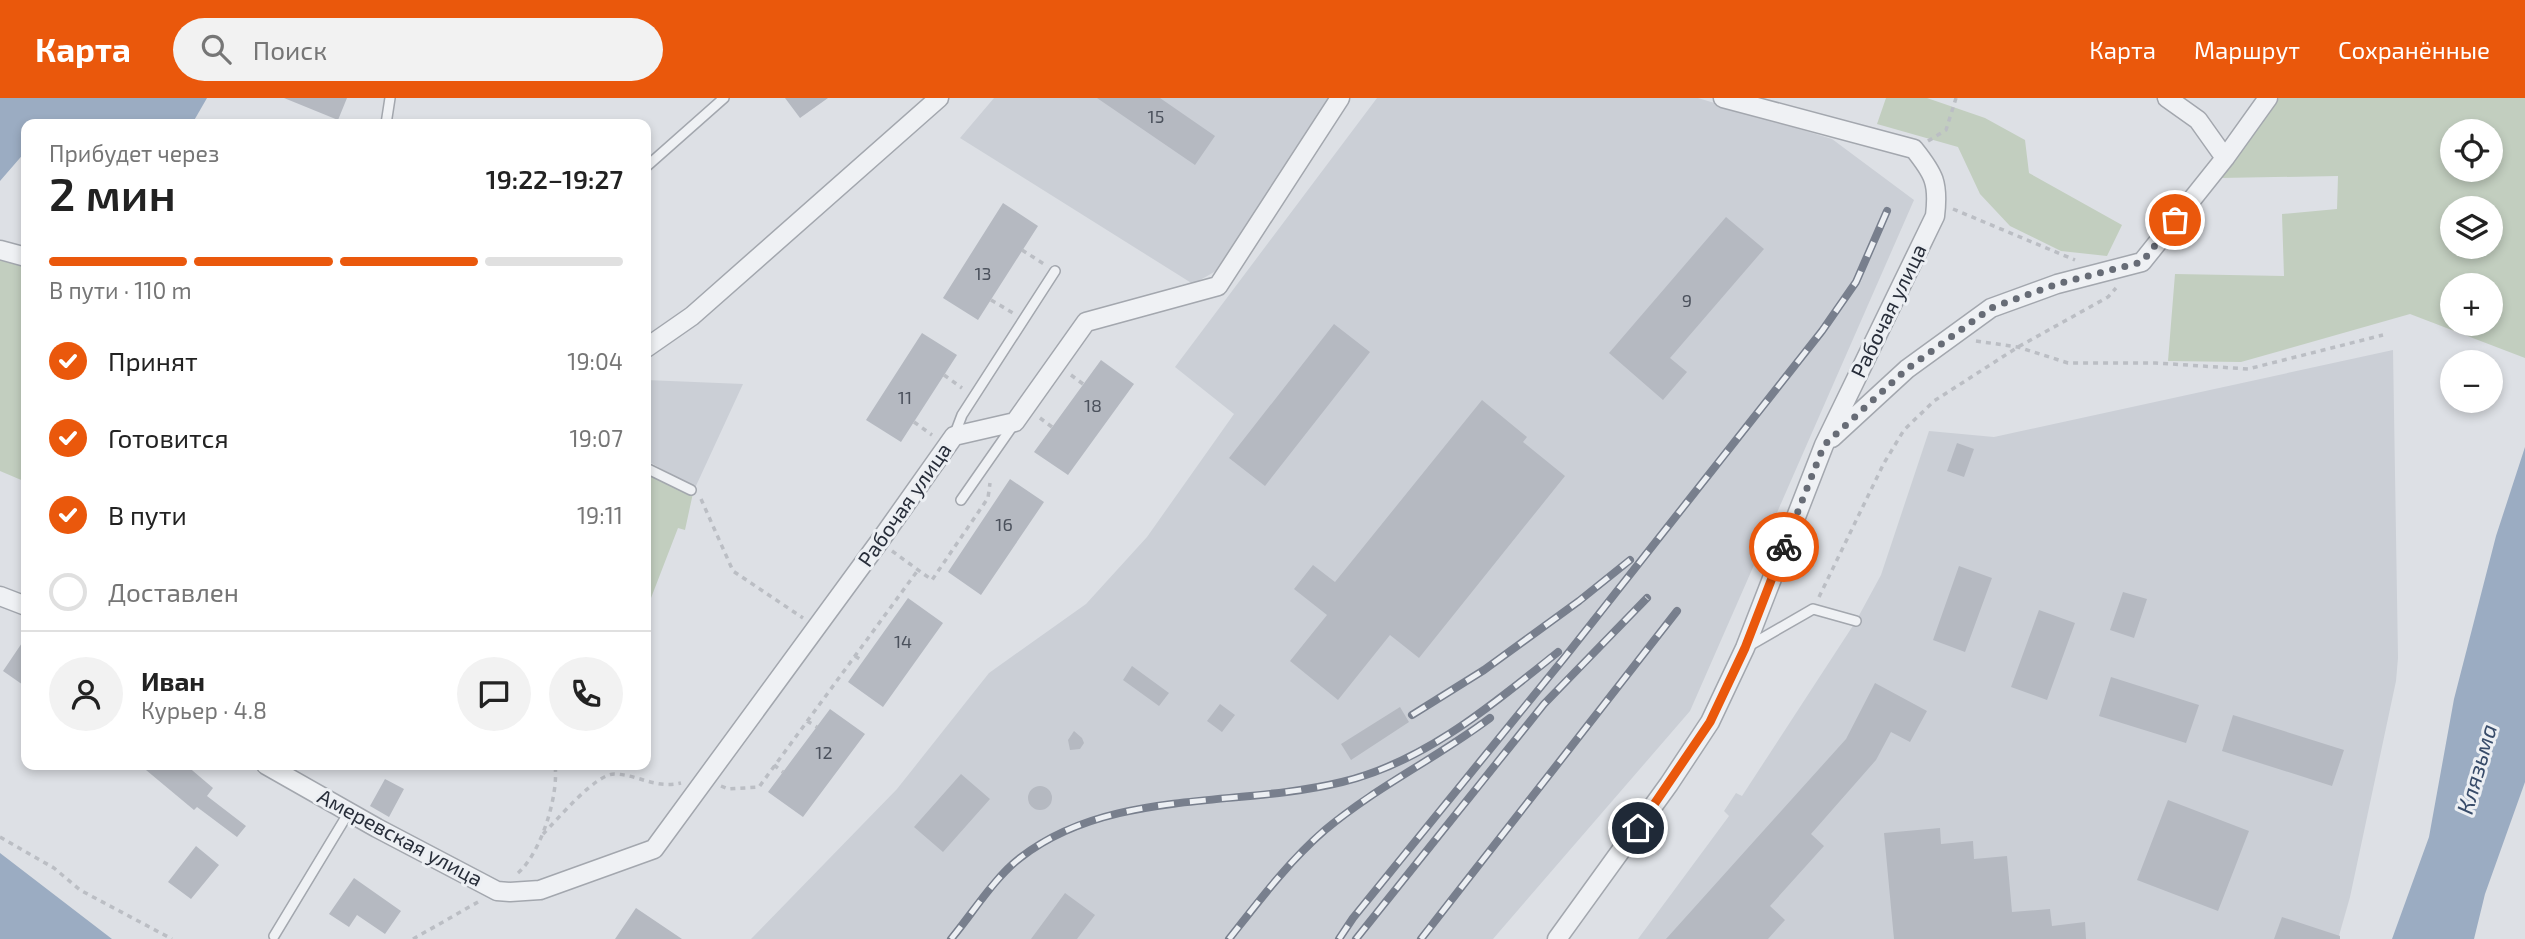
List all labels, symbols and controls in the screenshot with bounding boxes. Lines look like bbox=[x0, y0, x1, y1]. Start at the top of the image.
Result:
search box bbox=[173, 18, 663, 81]
text: Карта bbox=[35, 29, 131, 69]
icon: search bbox=[197, 30, 235, 68]
text: Поиск bbox=[253, 34, 327, 65]
text: Карта bbox=[2089, 35, 2156, 64]
text: Маршрут bbox=[2194, 35, 2300, 64]
text: Сохранённые bbox=[2338, 35, 2490, 64]
house number: 15 bbox=[1148, 105, 1164, 127]
map controls bbox=[2440, 119, 2503, 413]
button: locate bbox=[2440, 119, 2503, 182]
text: Прибудет через bbox=[49, 139, 219, 167]
text: 19:22–19:27 bbox=[486, 163, 623, 194]
text: 2 мин bbox=[49, 165, 176, 220]
pin bbox=[2145, 190, 2205, 250]
button: layers bbox=[2440, 196, 2503, 259]
icon: bag bbox=[2156, 201, 2194, 239]
street label: Рабочая улица bbox=[1845, 239, 1932, 382]
house number: 13 bbox=[974, 262, 992, 284]
button: + bbox=[2440, 273, 2503, 336]
text: В пути · 110 m bbox=[49, 276, 192, 304]
house number: 9 bbox=[1682, 289, 1692, 311]
icon: check bbox=[49, 342, 87, 380]
text: Принят bbox=[108, 345, 198, 376]
text: 19:04 bbox=[567, 347, 623, 375]
button: − bbox=[2440, 350, 2503, 413]
house number: 11 bbox=[898, 386, 912, 408]
house number: 18 bbox=[1084, 394, 1102, 416]
icon: check bbox=[49, 419, 87, 457]
text: Готовится bbox=[108, 422, 229, 453]
text: 19:07 bbox=[570, 424, 623, 452]
street label: Рабочая улица bbox=[852, 437, 957, 571]
icon: check bbox=[49, 496, 87, 534]
text: В пути bbox=[108, 499, 187, 530]
text: 19:11 bbox=[577, 501, 623, 529]
courier bbox=[1749, 512, 1819, 582]
house number: 16 bbox=[995, 513, 1013, 535]
icon: bike bbox=[1765, 528, 1803, 566]
text: Доставлен bbox=[108, 576, 239, 607]
house number: 14 bbox=[894, 630, 912, 652]
button: person bbox=[49, 657, 123, 731]
button: chat bbox=[457, 657, 531, 731]
button: phone bbox=[549, 657, 623, 731]
text: Иван bbox=[141, 665, 205, 696]
text: Курьер · 4.8 bbox=[141, 696, 267, 724]
water label: Клязьма bbox=[2450, 720, 2502, 817]
house number: 12 bbox=[815, 741, 833, 763]
street label: Амеревская улица bbox=[314, 783, 487, 892]
pin bbox=[1608, 798, 1668, 858]
icon: home bbox=[1619, 809, 1657, 847]

